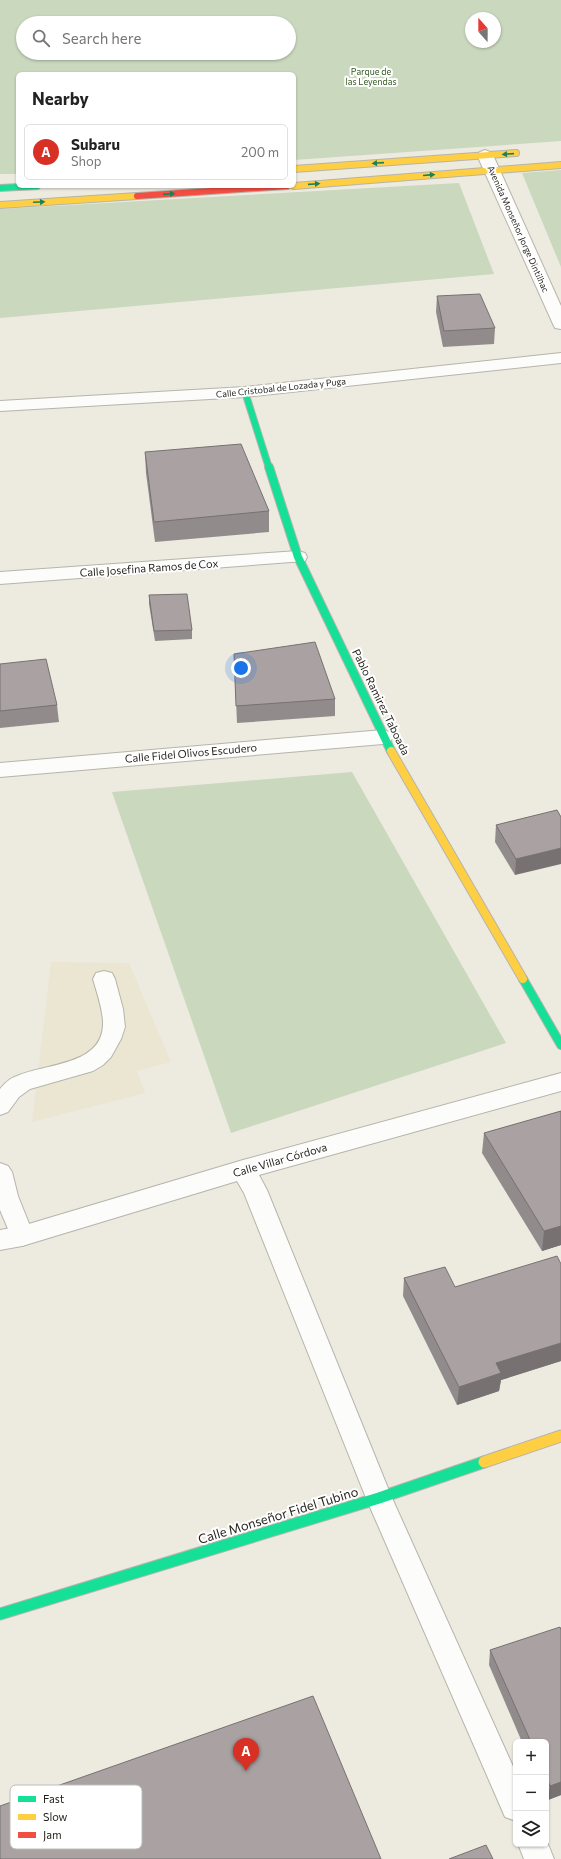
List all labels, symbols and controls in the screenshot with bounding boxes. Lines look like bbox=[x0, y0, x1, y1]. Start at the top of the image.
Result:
north arrow bbox=[465, 12, 501, 48]
search box bbox=[16, 16, 296, 60]
icon: search bbox=[30, 27, 52, 49]
text: Search here bbox=[62, 29, 141, 47]
park label: Parque de las Leyendas bbox=[346, 66, 397, 87]
text: Nearby bbox=[32, 88, 89, 109]
text: Subaru bbox=[71, 135, 120, 153]
text: A bbox=[41, 144, 51, 160]
text: 200 m bbox=[241, 144, 279, 160]
one-way arrow bbox=[502, 150, 514, 157]
text: Shop bbox=[71, 153, 102, 169]
one-way arrow bbox=[372, 160, 384, 166]
street label: Avenida Monseñor Jorge Dintilhac bbox=[485, 164, 552, 294]
one-way arrow bbox=[423, 172, 435, 179]
one-way arrow bbox=[308, 181, 320, 188]
one-way arrow bbox=[163, 190, 175, 197]
one-way arrow bbox=[33, 199, 45, 206]
street label: Calle Cristobal de Lozada y Puga bbox=[215, 375, 347, 400]
street label: Calle Josefina Ramos de Cox bbox=[79, 556, 219, 580]
street label: Pablo Ramirez Taboada bbox=[350, 647, 413, 757]
your location bbox=[231, 658, 251, 678]
street label: Calle Fidel Olivos Escudero bbox=[124, 740, 258, 765]
street label: Calle Villar Córdova bbox=[231, 1140, 328, 1179]
street label: Calle Monseñor Fidel Tubino bbox=[196, 1483, 360, 1547]
pin: A bbox=[233, 1738, 259, 1771]
map controls bbox=[513, 1739, 549, 1847]
button: + bbox=[513, 1739, 549, 1775]
button: − bbox=[513, 1775, 549, 1811]
legend bbox=[10, 1785, 142, 1849]
text: Fast bbox=[43, 1792, 65, 1805]
text: Slow bbox=[43, 1810, 68, 1823]
button: layers bbox=[513, 1811, 549, 1847]
text: Jam bbox=[43, 1828, 62, 1842]

